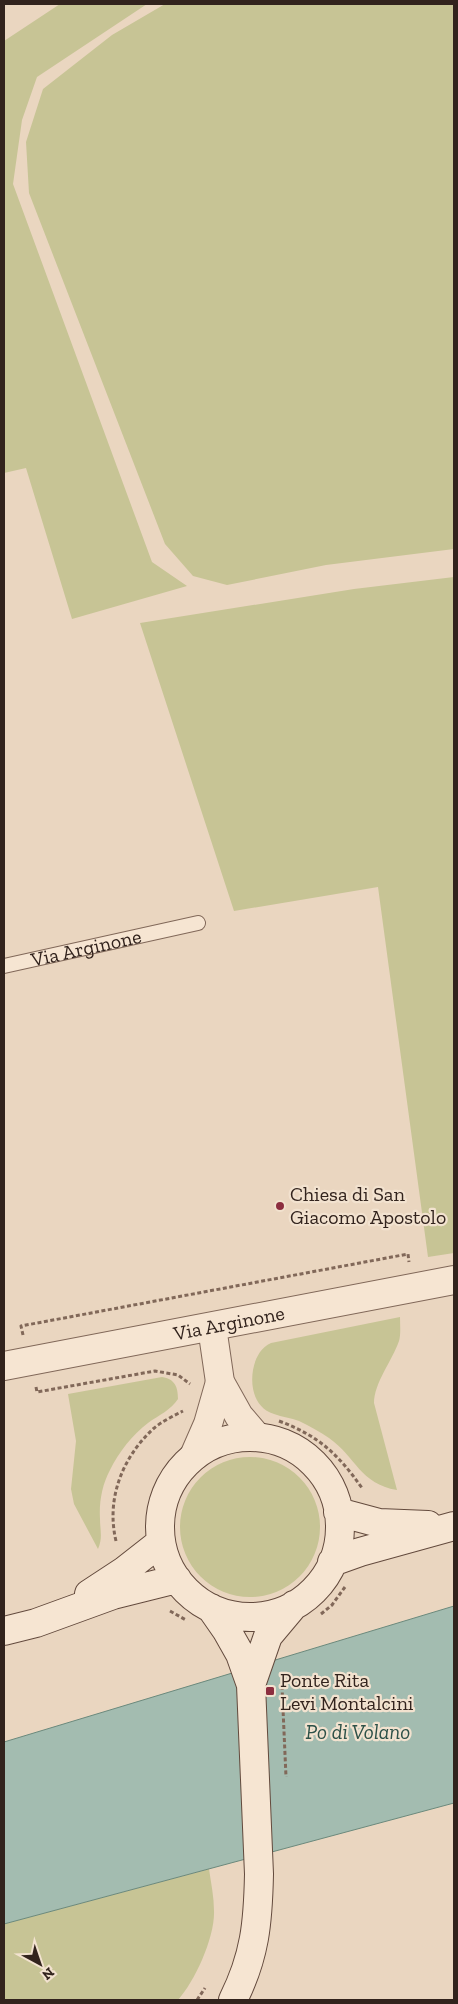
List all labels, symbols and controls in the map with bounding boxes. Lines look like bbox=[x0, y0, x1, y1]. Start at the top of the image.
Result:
street label: Via Arginone bbox=[28, 924, 143, 972]
place label: Chiesa di San Giacomo Apostolo bbox=[290, 1182, 446, 1229]
marker: Chiesa di San Giacomo Apostolo bbox=[274, 1200, 286, 1212]
street label: Via Arginone bbox=[171, 1301, 286, 1346]
place label: Ponte Rita Levi Montalcini bbox=[280, 1668, 414, 1715]
marker: Ponte Rita Levi Montalcini bbox=[264, 1685, 276, 1697]
water label: Po di Volano bbox=[306, 1719, 410, 1744]
north arrow bbox=[15, 1939, 65, 1989]
text: N bbox=[38, 1964, 58, 1984]

